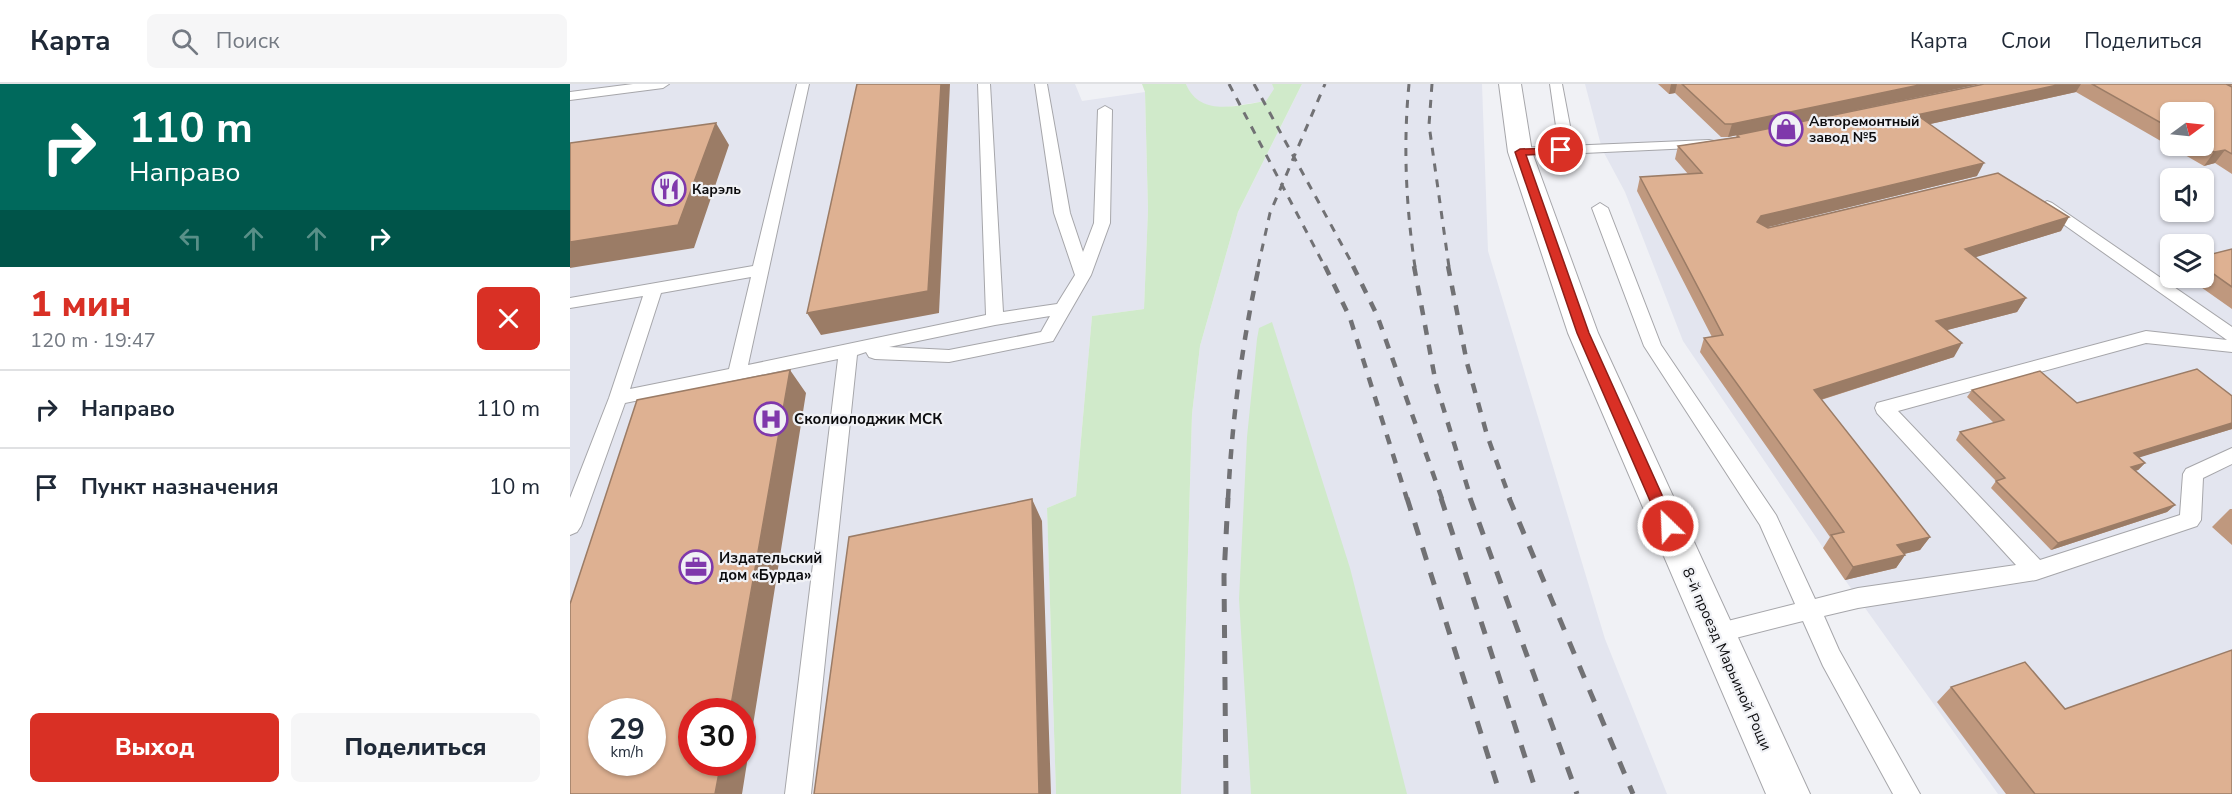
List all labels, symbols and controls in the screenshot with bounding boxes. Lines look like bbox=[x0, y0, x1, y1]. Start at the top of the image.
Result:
search box bbox=[147, 14, 567, 68]
text: Карта bbox=[30, 22, 111, 60]
icon: search bbox=[168, 25, 201, 58]
text: Поиск bbox=[216, 26, 280, 56]
text: Карта bbox=[1910, 27, 1968, 55]
text: Слои bbox=[2001, 27, 2051, 55]
text: Поделиться bbox=[2084, 27, 2202, 55]
text: 110 m bbox=[129, 100, 253, 157]
north arrow bbox=[2160, 102, 2214, 156]
map controls bbox=[2160, 102, 2214, 288]
icon: right bbox=[30, 108, 108, 186]
shop icon: Авторемонтный завод №5 bbox=[1768, 111, 1804, 147]
place label: Авторемонтный завод №5 bbox=[1809, 112, 1920, 147]
pin bbox=[1535, 124, 1586, 175]
icon: arrive bbox=[1544, 133, 1577, 166]
text: Направо bbox=[129, 154, 240, 191]
button: sound bbox=[2160, 168, 2214, 222]
restaurant icon: Карэль bbox=[651, 171, 687, 207]
place label: Карэль bbox=[692, 180, 741, 199]
icon: left bbox=[174, 222, 207, 255]
icon: ahead bbox=[237, 222, 270, 255]
icon: ahead bbox=[300, 222, 333, 255]
icon: right bbox=[363, 222, 396, 255]
button: layers bbox=[2160, 234, 2214, 288]
text: 1 мин bbox=[30, 280, 131, 329]
button: close bbox=[477, 287, 540, 350]
text: 120 m · 19:47 bbox=[30, 327, 156, 354]
icon: right bbox=[30, 393, 63, 426]
text: Направо bbox=[81, 394, 175, 424]
text: 110 m bbox=[476, 394, 540, 424]
hospital icon: Сколиолоджик МСК bbox=[753, 401, 789, 437]
place label: Сколиолоджик МСК bbox=[794, 409, 943, 429]
icon: arrive bbox=[30, 471, 63, 504]
text: Пункт назначения bbox=[81, 472, 279, 502]
text: 10 m bbox=[489, 472, 540, 502]
position arrow bbox=[1636, 494, 1700, 558]
place label: Издательский дом «Бурда» bbox=[719, 548, 822, 585]
office icon: Издательский дом «Бурда» bbox=[678, 549, 714, 585]
street label: 8-й проезд Марьиной Рощи bbox=[1678, 564, 1776, 754]
speed limit sign: 30 bbox=[678, 698, 756, 776]
text: 29 bbox=[609, 709, 645, 750]
button: Выход bbox=[30, 713, 279, 782]
button: Поделиться bbox=[291, 713, 540, 782]
text: km/h bbox=[610, 742, 644, 762]

